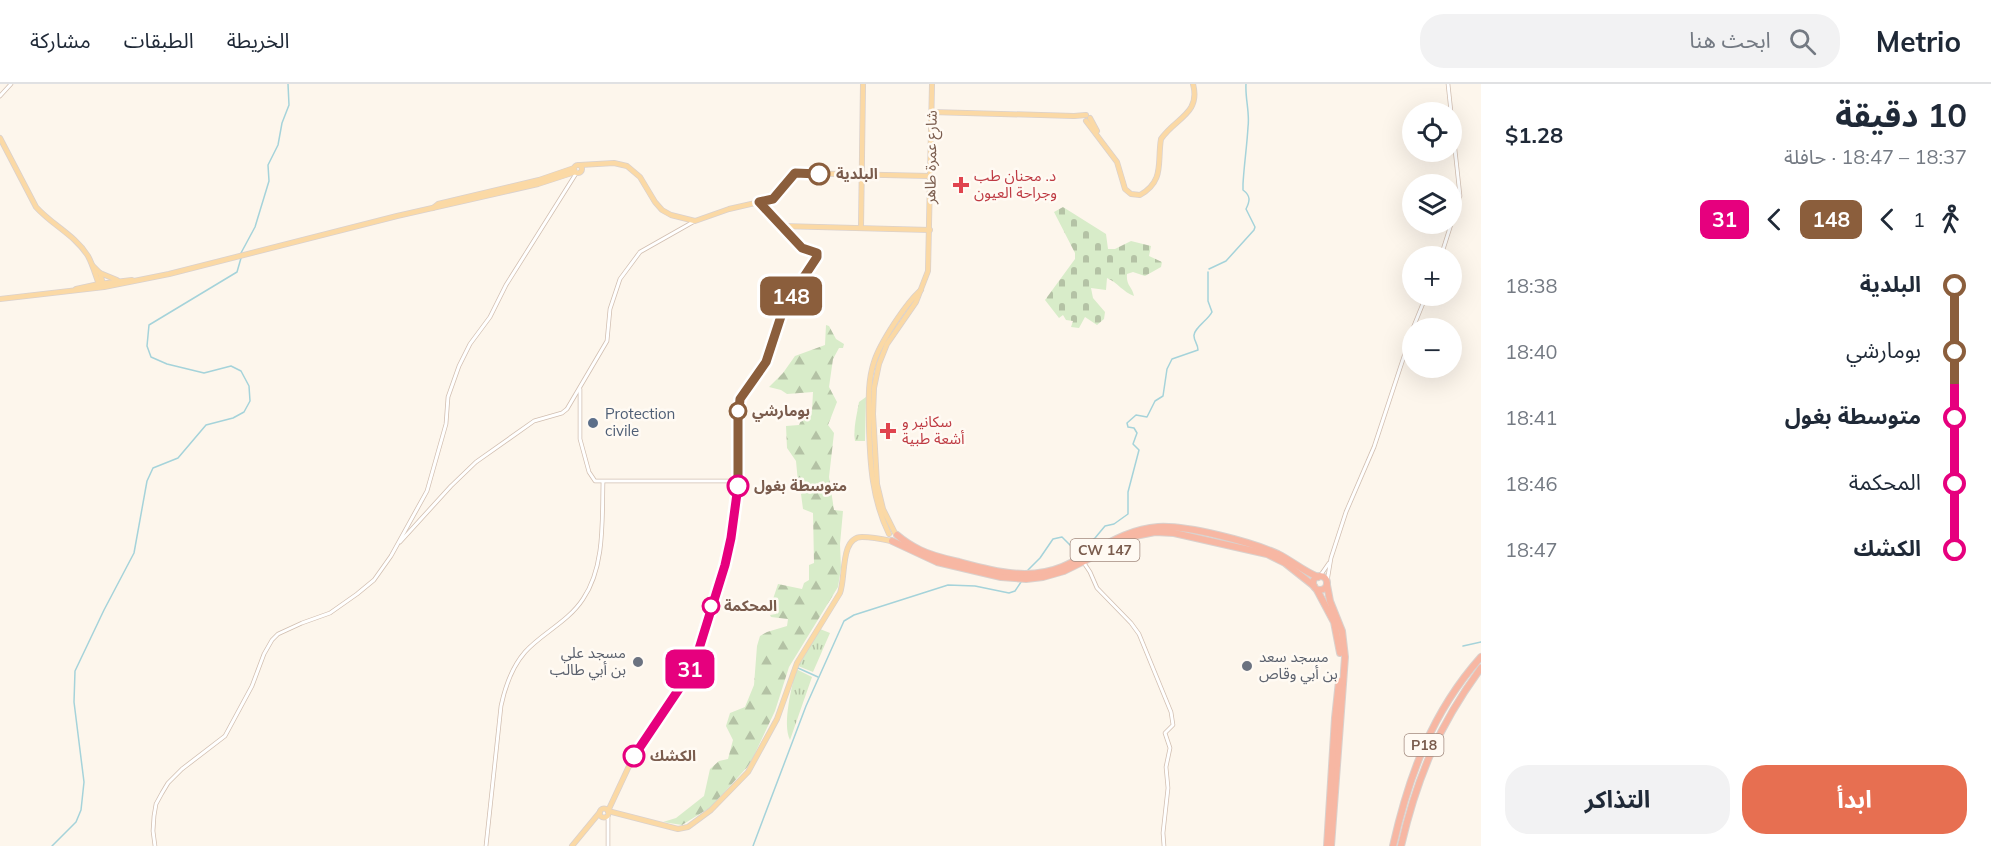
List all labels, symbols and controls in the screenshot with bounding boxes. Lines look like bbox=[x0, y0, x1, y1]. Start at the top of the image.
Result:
search box bbox=[1420, 14, 1840, 68]
text: Metrio bbox=[1876, 24, 1961, 59]
icon: search bbox=[1786, 25, 1819, 58]
text: ابحث هنا bbox=[1689, 26, 1771, 54]
text: مشاركة bbox=[30, 27, 91, 53]
text: الطبقات bbox=[124, 27, 194, 53]
text: الخريطة bbox=[227, 27, 290, 53]
text: 10 دقيقة bbox=[1835, 94, 1967, 135]
map controls bbox=[1402, 102, 1462, 378]
button: locate bbox=[1402, 102, 1462, 162]
street label: شارع عمرة طاهر bbox=[920, 110, 944, 205]
text: $1.28 bbox=[1505, 121, 1563, 149]
text: 18:37 – 18:47 · حافلة bbox=[1784, 144, 1967, 169]
marker: البلدية bbox=[808, 163, 830, 185]
place label: البلدية bbox=[836, 164, 878, 183]
place label: د. محنان طب وجراحة العيون bbox=[974, 166, 1057, 202]
button: layers bbox=[1402, 174, 1462, 234]
marker: د. محنان طب وجراحة العيون bbox=[952, 176, 970, 194]
icon: back bbox=[1758, 203, 1791, 236]
icon: back bbox=[1871, 203, 1904, 236]
icon: walk bbox=[1934, 203, 1967, 236]
text: 31 bbox=[1712, 206, 1737, 232]
text: 148 bbox=[1812, 206, 1850, 232]
text: 1 bbox=[1913, 207, 1925, 232]
button: + bbox=[1402, 246, 1462, 306]
text: البلدية bbox=[1860, 270, 1921, 298]
text: 18:38 bbox=[1505, 273, 1558, 298]
line badge: 148 bbox=[756, 276, 826, 316]
text: 148 bbox=[772, 283, 810, 309]
button: − bbox=[1402, 318, 1462, 378]
text: بومارشي bbox=[1846, 336, 1921, 364]
text: 18:40 bbox=[1505, 339, 1558, 364]
place label: بومارشي bbox=[752, 401, 810, 422]
marker: بومارشي bbox=[729, 402, 747, 420]
text: متوسطة بغول bbox=[1785, 402, 1921, 430]
place label: Protection civile bbox=[605, 404, 675, 440]
text: 18:41 bbox=[1505, 405, 1558, 430]
place label: سكانير و أشعة طبية bbox=[902, 412, 965, 448]
marker: Protection civile bbox=[586, 416, 600, 430]
marker: سكانير و أشعة طبية bbox=[879, 422, 897, 440]
text: المحكمة bbox=[1849, 468, 1921, 496]
text: 18:46 bbox=[1505, 471, 1558, 496]
marker: متوسطة بغول bbox=[727, 475, 749, 497]
place label: متوسطة بغول bbox=[754, 476, 847, 495]
text: الكشك bbox=[1853, 534, 1921, 562]
text: 18:47 bbox=[1505, 537, 1558, 562]
road number: CW 147 bbox=[1070, 539, 1140, 561]
place label: المحكمة bbox=[724, 596, 777, 615]
marker: المحكمة bbox=[702, 597, 720, 615]
place label: مسجد علي بن أبي طالب bbox=[550, 643, 626, 681]
place label: مسجد سعد بن أبي وقاص bbox=[1259, 647, 1338, 685]
line badge: 31 bbox=[663, 650, 717, 688]
marker: مسجد علي بن أبي طالب bbox=[631, 655, 645, 669]
text: 31 bbox=[677, 656, 703, 682]
marker: مسجد سعد بن أبي وقاص bbox=[1240, 659, 1254, 673]
road number: P18 bbox=[1404, 734, 1444, 756]
marker: الكشك bbox=[623, 745, 645, 767]
place label: الكشك bbox=[650, 746, 696, 765]
button: التذاكر bbox=[1505, 765, 1730, 834]
button: ابدأ bbox=[1742, 765, 1967, 834]

